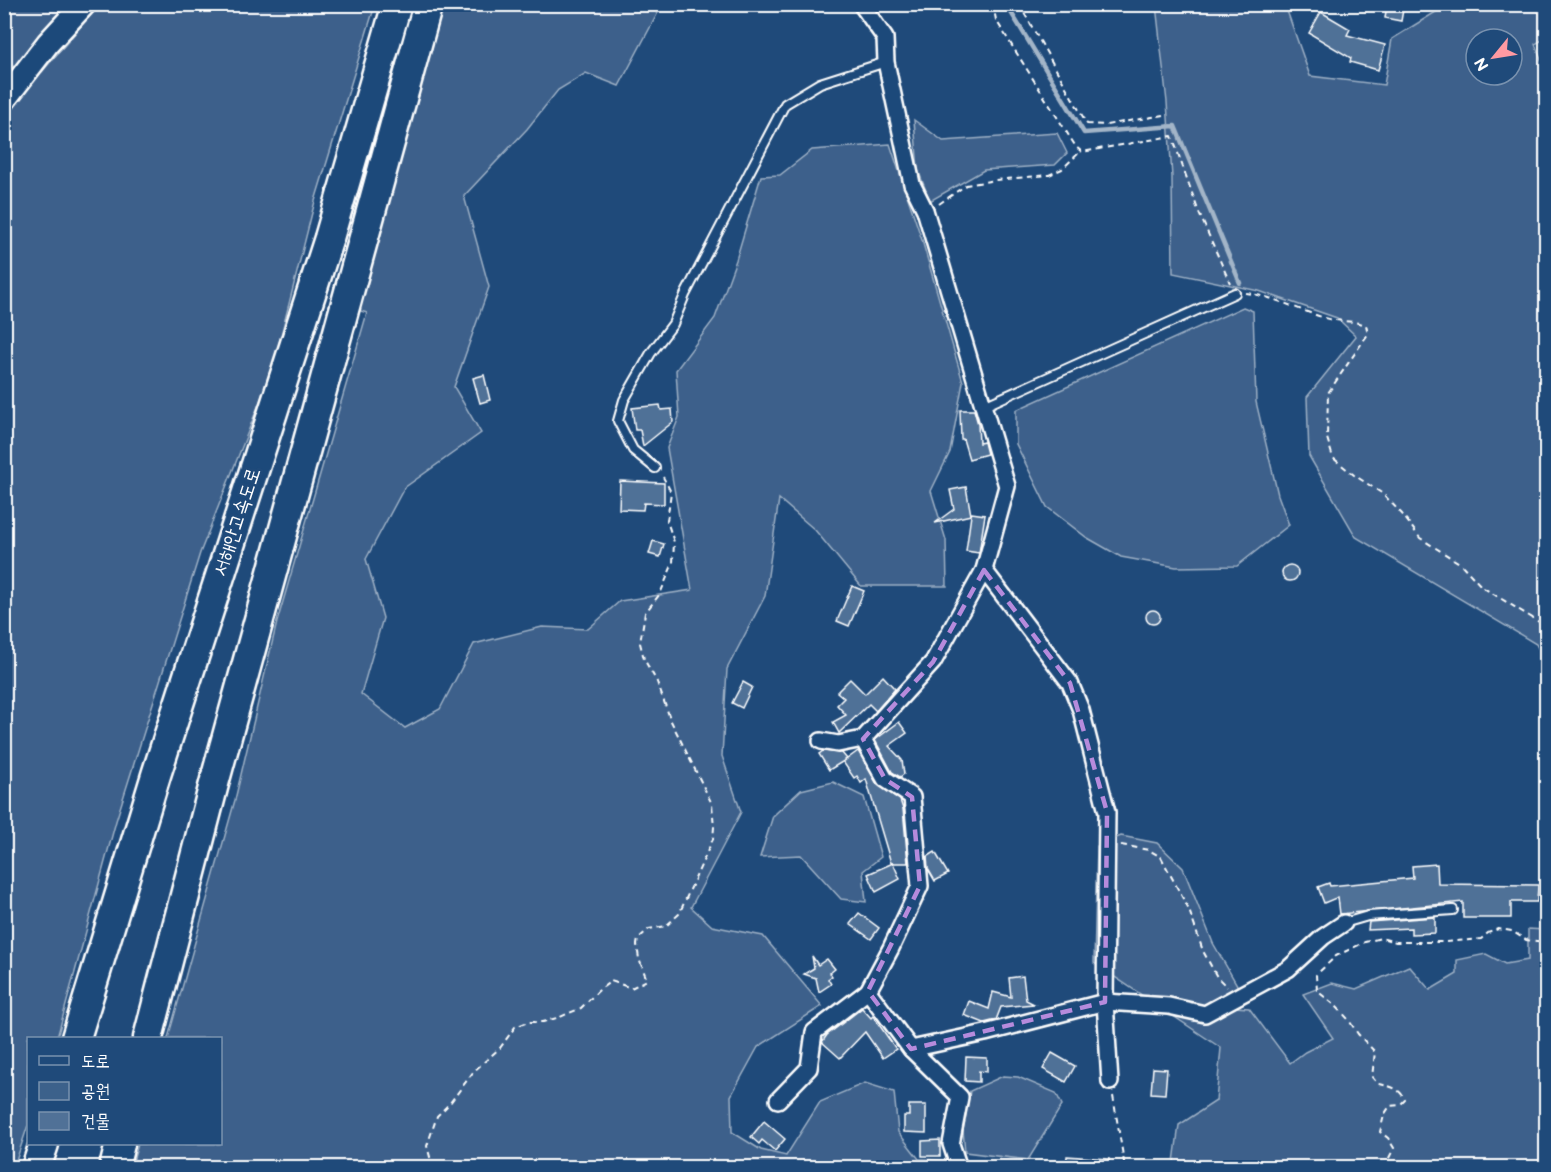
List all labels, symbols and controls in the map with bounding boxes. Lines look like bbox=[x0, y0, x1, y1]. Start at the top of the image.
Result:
north arrow bbox=[1464, 27, 1524, 87]
text: N bbox=[1471, 54, 1494, 74]
street label: 서해안고속도로 bbox=[208, 465, 266, 579]
legend bbox=[27, 1037, 222, 1145]
text: 도로 bbox=[81, 1051, 110, 1072]
text: 공원 bbox=[81, 1081, 110, 1102]
text: 건물 bbox=[81, 1111, 110, 1132]

